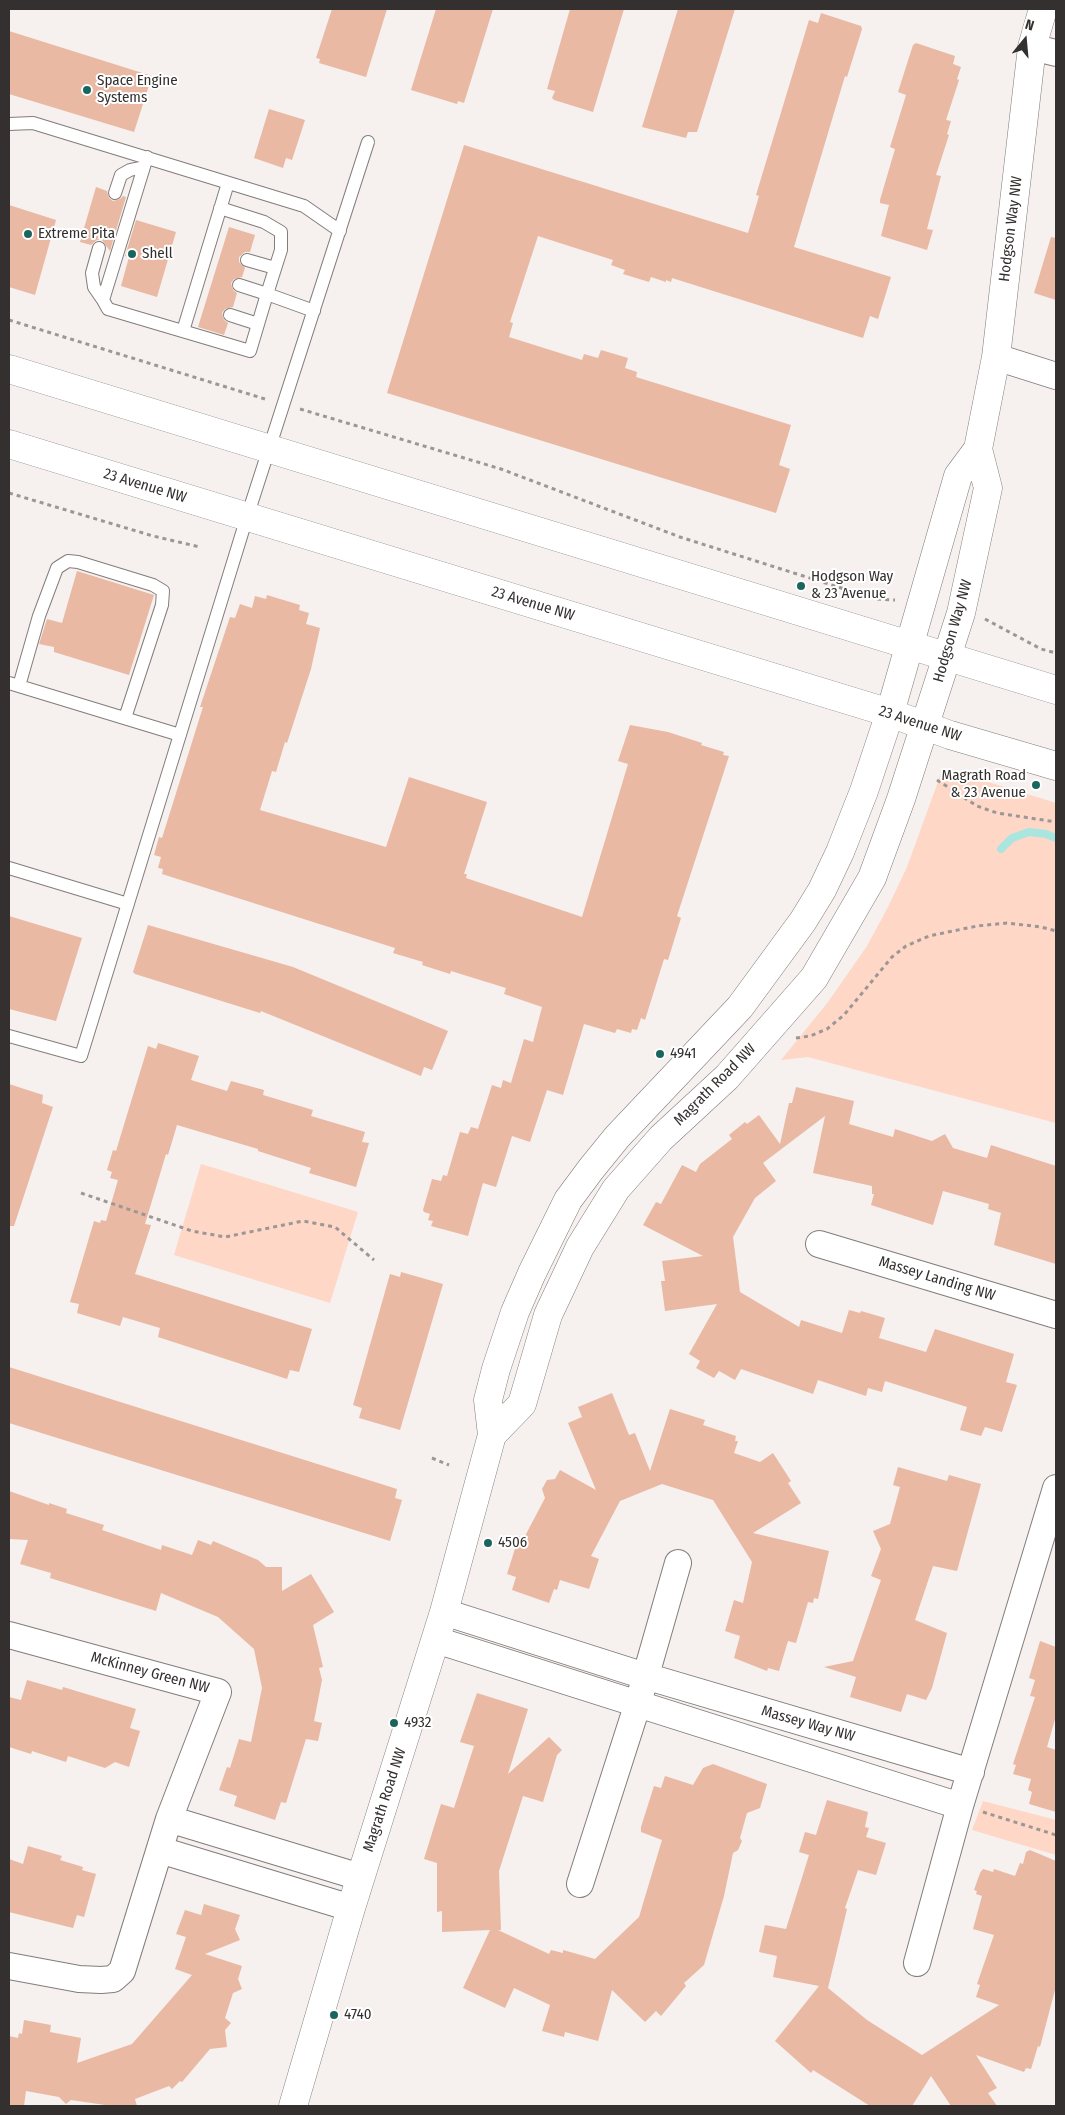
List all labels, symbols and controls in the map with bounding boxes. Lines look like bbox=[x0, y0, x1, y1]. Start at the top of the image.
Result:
north arrow bbox=[1000, 15, 1050, 65]
text: N bbox=[1023, 16, 1036, 35]
place label: Space Engine Systems bbox=[97, 72, 178, 107]
marker: Space Engine Systems bbox=[81, 84, 93, 96]
street label: Hodgson Way NW bbox=[996, 175, 1026, 283]
place label: Extreme Pita bbox=[38, 225, 115, 243]
marker: Extreme Pita bbox=[22, 228, 34, 240]
place label: Shell bbox=[142, 245, 173, 263]
marker: Shell bbox=[126, 248, 138, 260]
street label: 23 Avenue NW bbox=[101, 465, 189, 507]
place label: Hodgson Way & 23 Avenue bbox=[811, 568, 893, 603]
street label: Hodgson Way NW bbox=[930, 577, 976, 685]
marker: Hodgson Way & 23 Avenue bbox=[795, 580, 807, 592]
street label: 23 Avenue NW bbox=[489, 583, 577, 625]
street label: 23 Avenue NW bbox=[876, 702, 964, 746]
place label: Magrath Road & 23 Avenue bbox=[942, 767, 1026, 802]
marker: Magrath Road & 23 Avenue bbox=[1030, 779, 1042, 791]
street label: Magrath Road NW bbox=[670, 1040, 760, 1130]
place label: 4941 bbox=[670, 1045, 696, 1063]
marker: 4941 bbox=[654, 1048, 666, 1060]
street label: Massey Landing NW bbox=[877, 1253, 997, 1305]
place label: 4506 bbox=[498, 1534, 527, 1552]
marker: 4506 bbox=[482, 1537, 494, 1549]
street label: McKinney Green NW bbox=[89, 1648, 211, 1698]
street label: Massey Way NW bbox=[759, 1702, 857, 1746]
place label: 4932 bbox=[404, 1714, 431, 1732]
marker: 4932 bbox=[388, 1717, 400, 1729]
street label: Magrath Road NW bbox=[360, 1746, 410, 1854]
place label: 4740 bbox=[344, 2006, 372, 2024]
marker: 4740 bbox=[328, 2009, 340, 2021]

